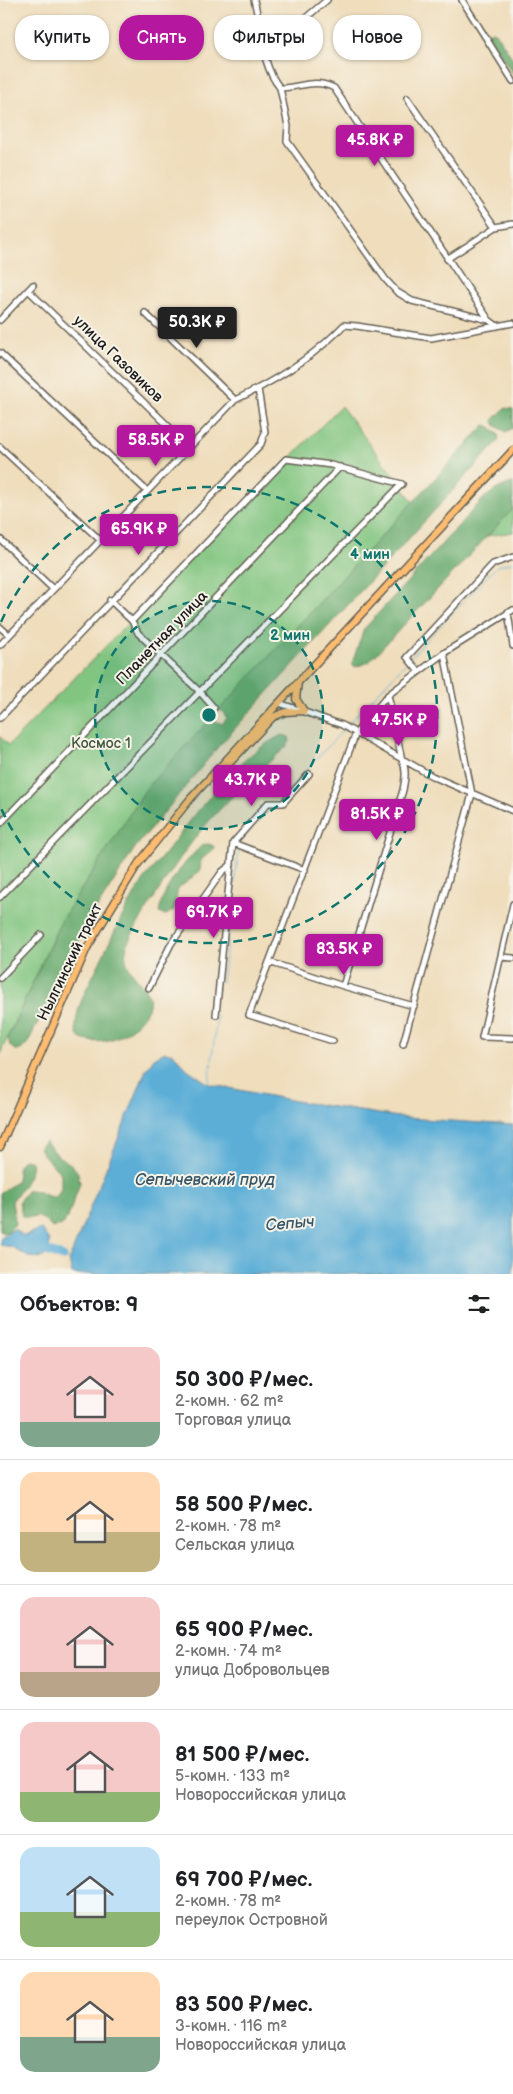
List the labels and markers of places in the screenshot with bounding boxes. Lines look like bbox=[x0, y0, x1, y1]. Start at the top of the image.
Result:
pin: 45.8K ₽ bbox=[329, 124, 421, 167]
pin: 50.3K ₽ bbox=[151, 306, 243, 349]
pin: 58.5K ₽ bbox=[110, 424, 202, 467]
pin: 65.9K ₽ bbox=[93, 514, 185, 556]
pin: 47.5K ₽ bbox=[353, 704, 445, 747]
centre of rings bbox=[200, 706, 218, 724]
pin: 43.7K ₽ bbox=[206, 764, 298, 807]
pin: 81.5K ₽ bbox=[331, 798, 423, 841]
pin: 69.7K ₽ bbox=[168, 896, 260, 939]
pin: 83.5K ₽ bbox=[298, 934, 390, 976]

